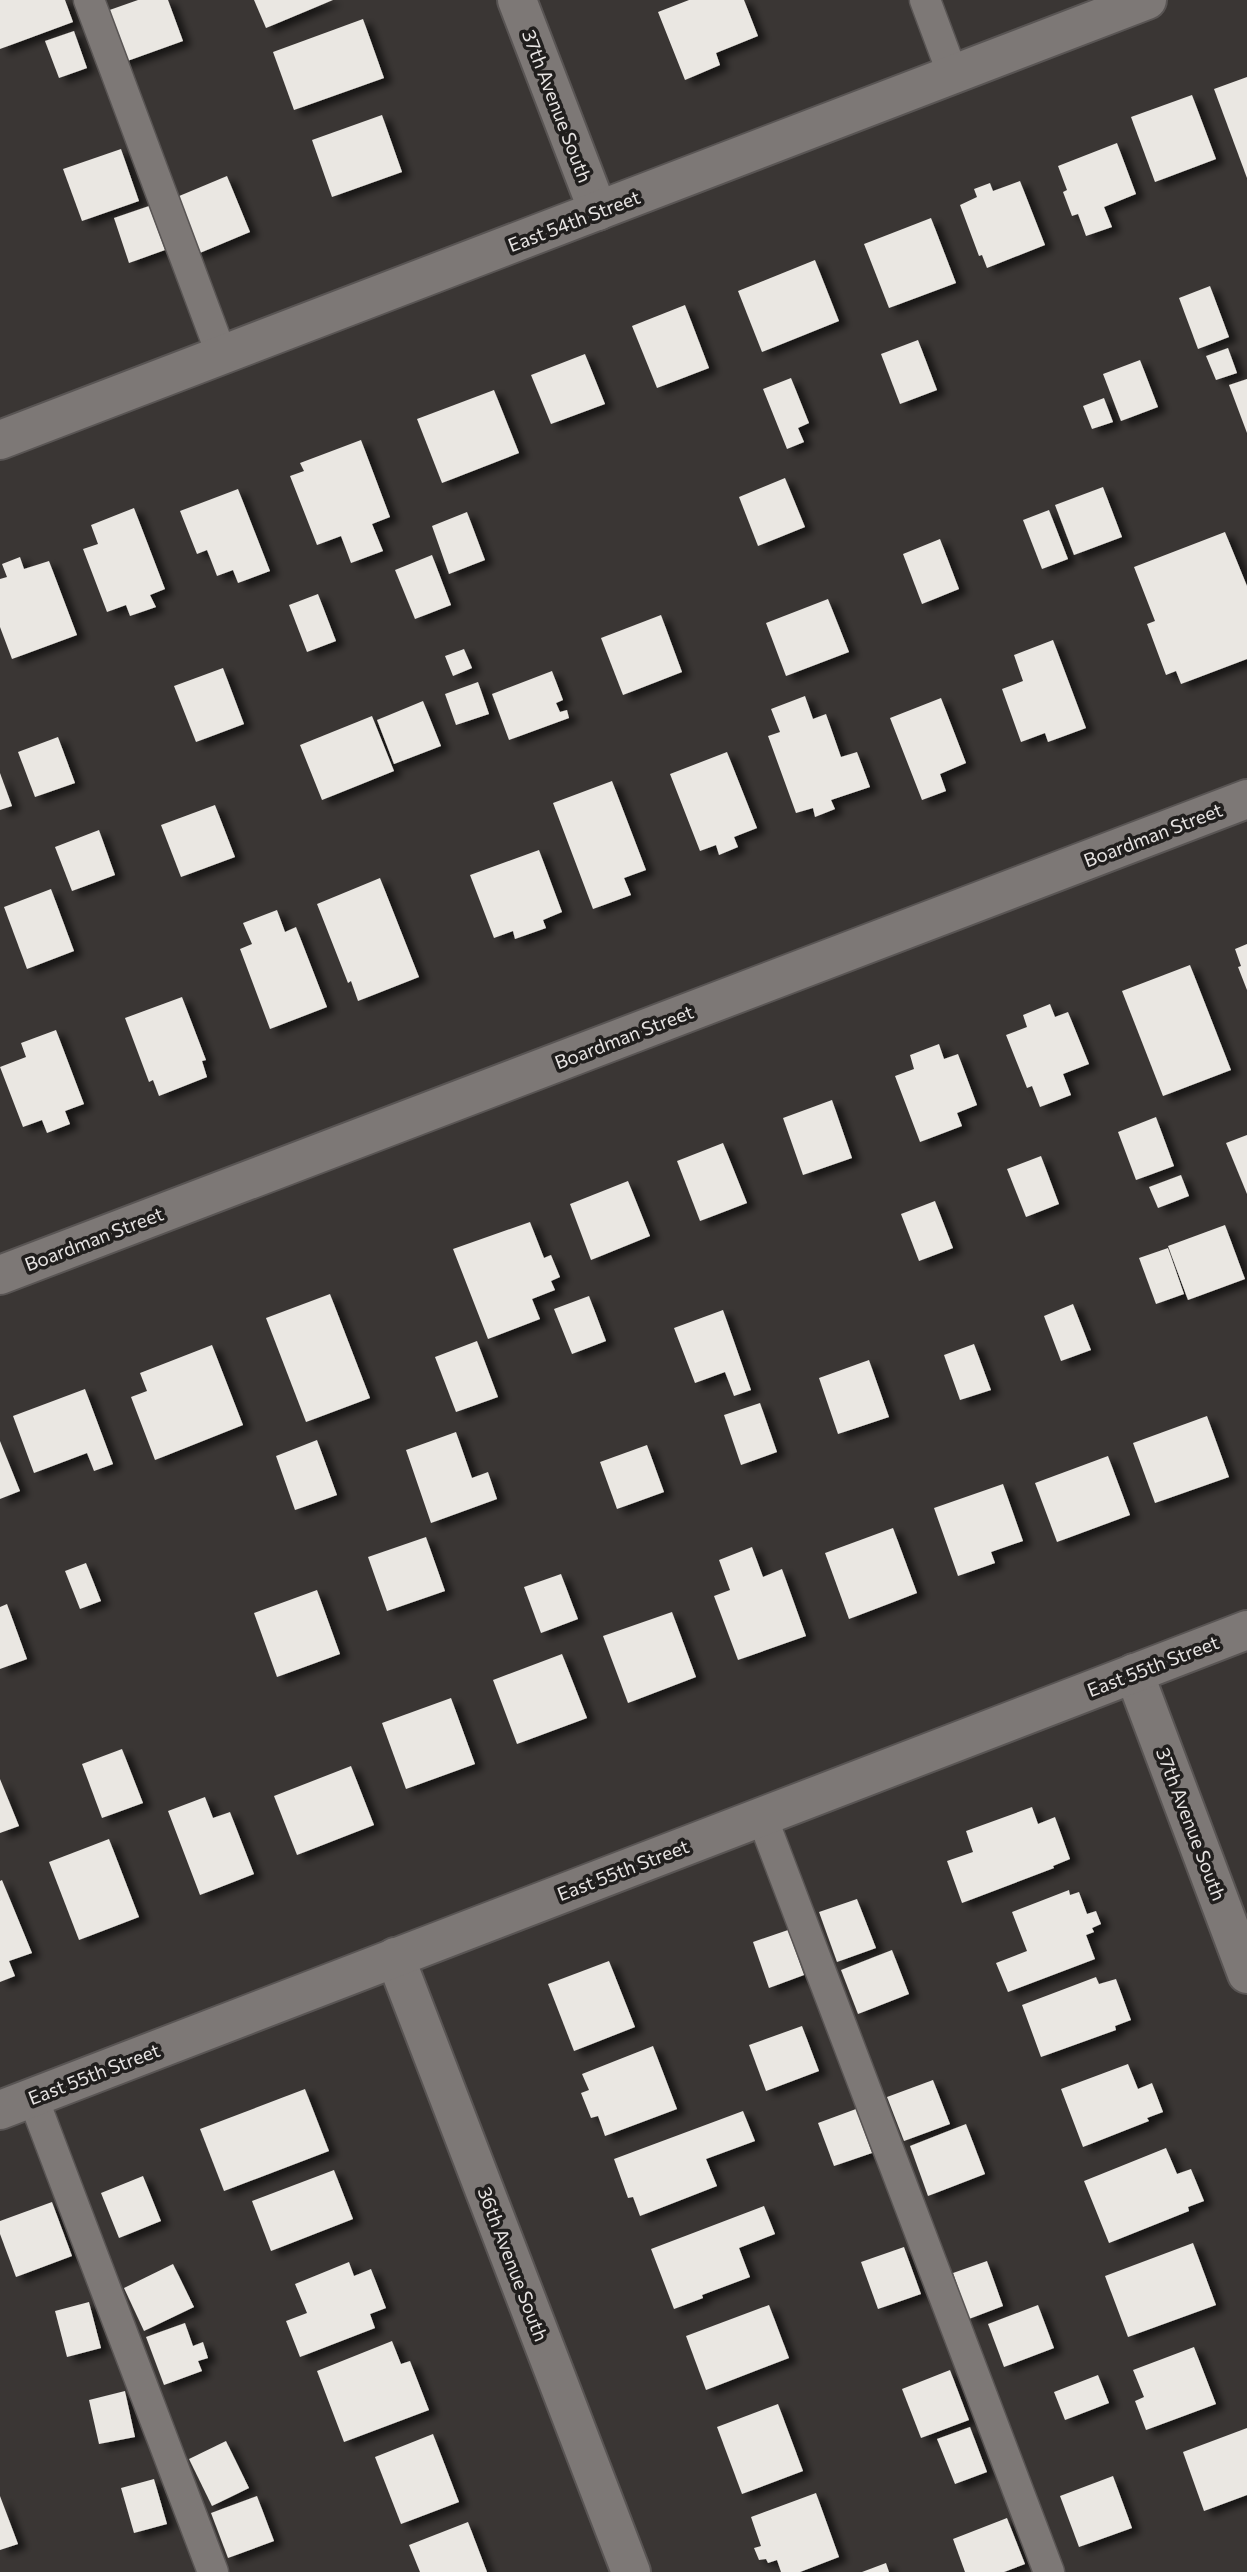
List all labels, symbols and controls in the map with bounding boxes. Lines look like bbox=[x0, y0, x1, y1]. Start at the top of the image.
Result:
street label: 37th Avenue South bbox=[518, 26, 597, 186]
street label: East 54th Street bbox=[505, 185, 643, 256]
street label: Boardman Street bbox=[1080, 797, 1226, 872]
street label: Boardman Street bbox=[551, 999, 697, 1074]
street label: Boardman Street bbox=[21, 1201, 167, 1276]
street label: East 55th Street bbox=[1084, 1630, 1222, 1701]
street label: 37th Avenue South bbox=[1152, 1744, 1231, 1904]
street label: East 55th Street bbox=[554, 1834, 692, 1905]
street label: East 55th Street bbox=[25, 2038, 163, 2109]
street label: 36th Avenue South bbox=[473, 2183, 553, 2344]

